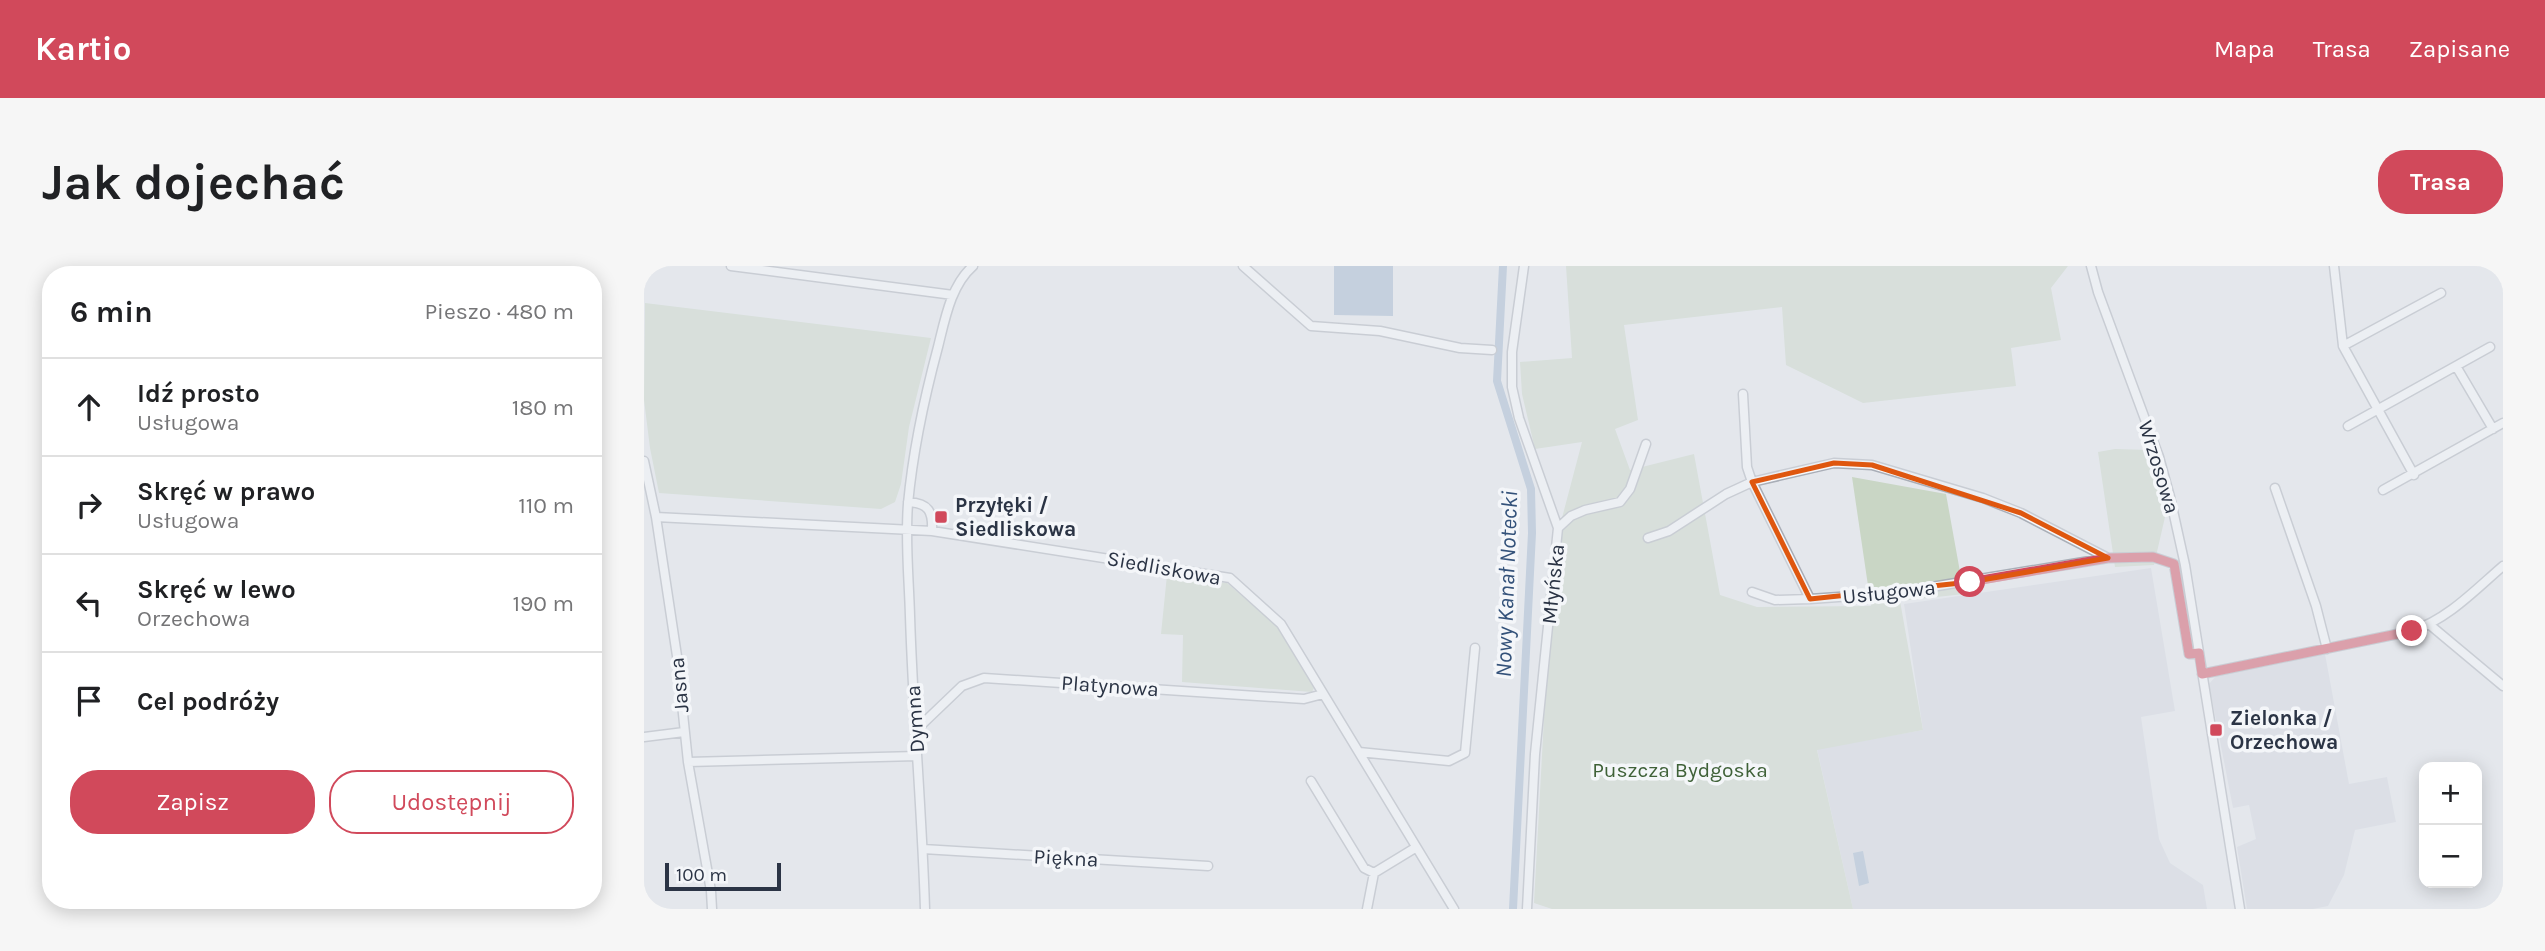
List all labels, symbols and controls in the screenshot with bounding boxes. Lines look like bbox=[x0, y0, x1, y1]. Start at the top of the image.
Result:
text: Kartio bbox=[35, 30, 131, 68]
text: Mapa bbox=[2214, 35, 2275, 63]
text: Trasa bbox=[2313, 35, 2371, 63]
text: Zapisane bbox=[2409, 35, 2510, 63]
button: Trasa bbox=[2378, 150, 2503, 214]
text: Jak dojechać bbox=[42, 154, 345, 211]
text: 6 min bbox=[70, 294, 153, 330]
text: Pieszo · 480 m bbox=[424, 298, 574, 325]
text: Idź prosto bbox=[137, 378, 260, 409]
icon: ahead bbox=[70, 388, 108, 426]
text: 180 m bbox=[512, 394, 574, 421]
text: Usługowa bbox=[137, 409, 239, 436]
street label: Wrzosowa bbox=[2133, 417, 2185, 517]
text: Skręć w prawo bbox=[137, 476, 315, 507]
icon: right bbox=[70, 486, 108, 524]
water label: Nowy Kanał Notecki bbox=[1490, 490, 1523, 678]
text: 110 m bbox=[518, 492, 574, 519]
place label: Przyłęki / Siedliskowa bbox=[955, 493, 1076, 541]
text: Usługowa bbox=[137, 507, 239, 534]
marker: Przyłęki / Siedliskowa bbox=[933, 509, 949, 525]
street label: Młyńska bbox=[1537, 543, 1569, 625]
street label: Siedliskowa bbox=[1105, 546, 1223, 590]
route start bbox=[1954, 566, 1985, 597]
text: Skręć w lewo bbox=[137, 574, 296, 605]
street label: Usługowa bbox=[1841, 575, 1937, 609]
icon: left bbox=[70, 584, 108, 622]
text: 190 m bbox=[512, 590, 574, 617]
text: Orzechowa bbox=[137, 605, 251, 632]
route end bbox=[2396, 615, 2427, 646]
street label: Jasna bbox=[665, 656, 693, 714]
street label: Platynowa bbox=[1060, 671, 1160, 701]
icon: arrive bbox=[70, 682, 108, 720]
street label: Dymna bbox=[901, 684, 929, 754]
text: Cel podróży bbox=[137, 686, 279, 717]
place label: Zielonka / Orzechowa bbox=[2230, 706, 2338, 754]
marker: Zielonka / Orzechowa bbox=[2208, 722, 2224, 738]
park label: Puszcza Bydgoska bbox=[1592, 758, 1768, 782]
map controls bbox=[2419, 762, 2482, 888]
button: + bbox=[2419, 762, 2482, 825]
button: Zapisz bbox=[70, 770, 315, 834]
button: Udostępnij bbox=[329, 770, 574, 834]
button: − bbox=[2419, 825, 2482, 888]
street label: Piękna bbox=[1033, 844, 1099, 872]
scale bar bbox=[665, 860, 780, 892]
text: 100 m bbox=[676, 864, 727, 886]

